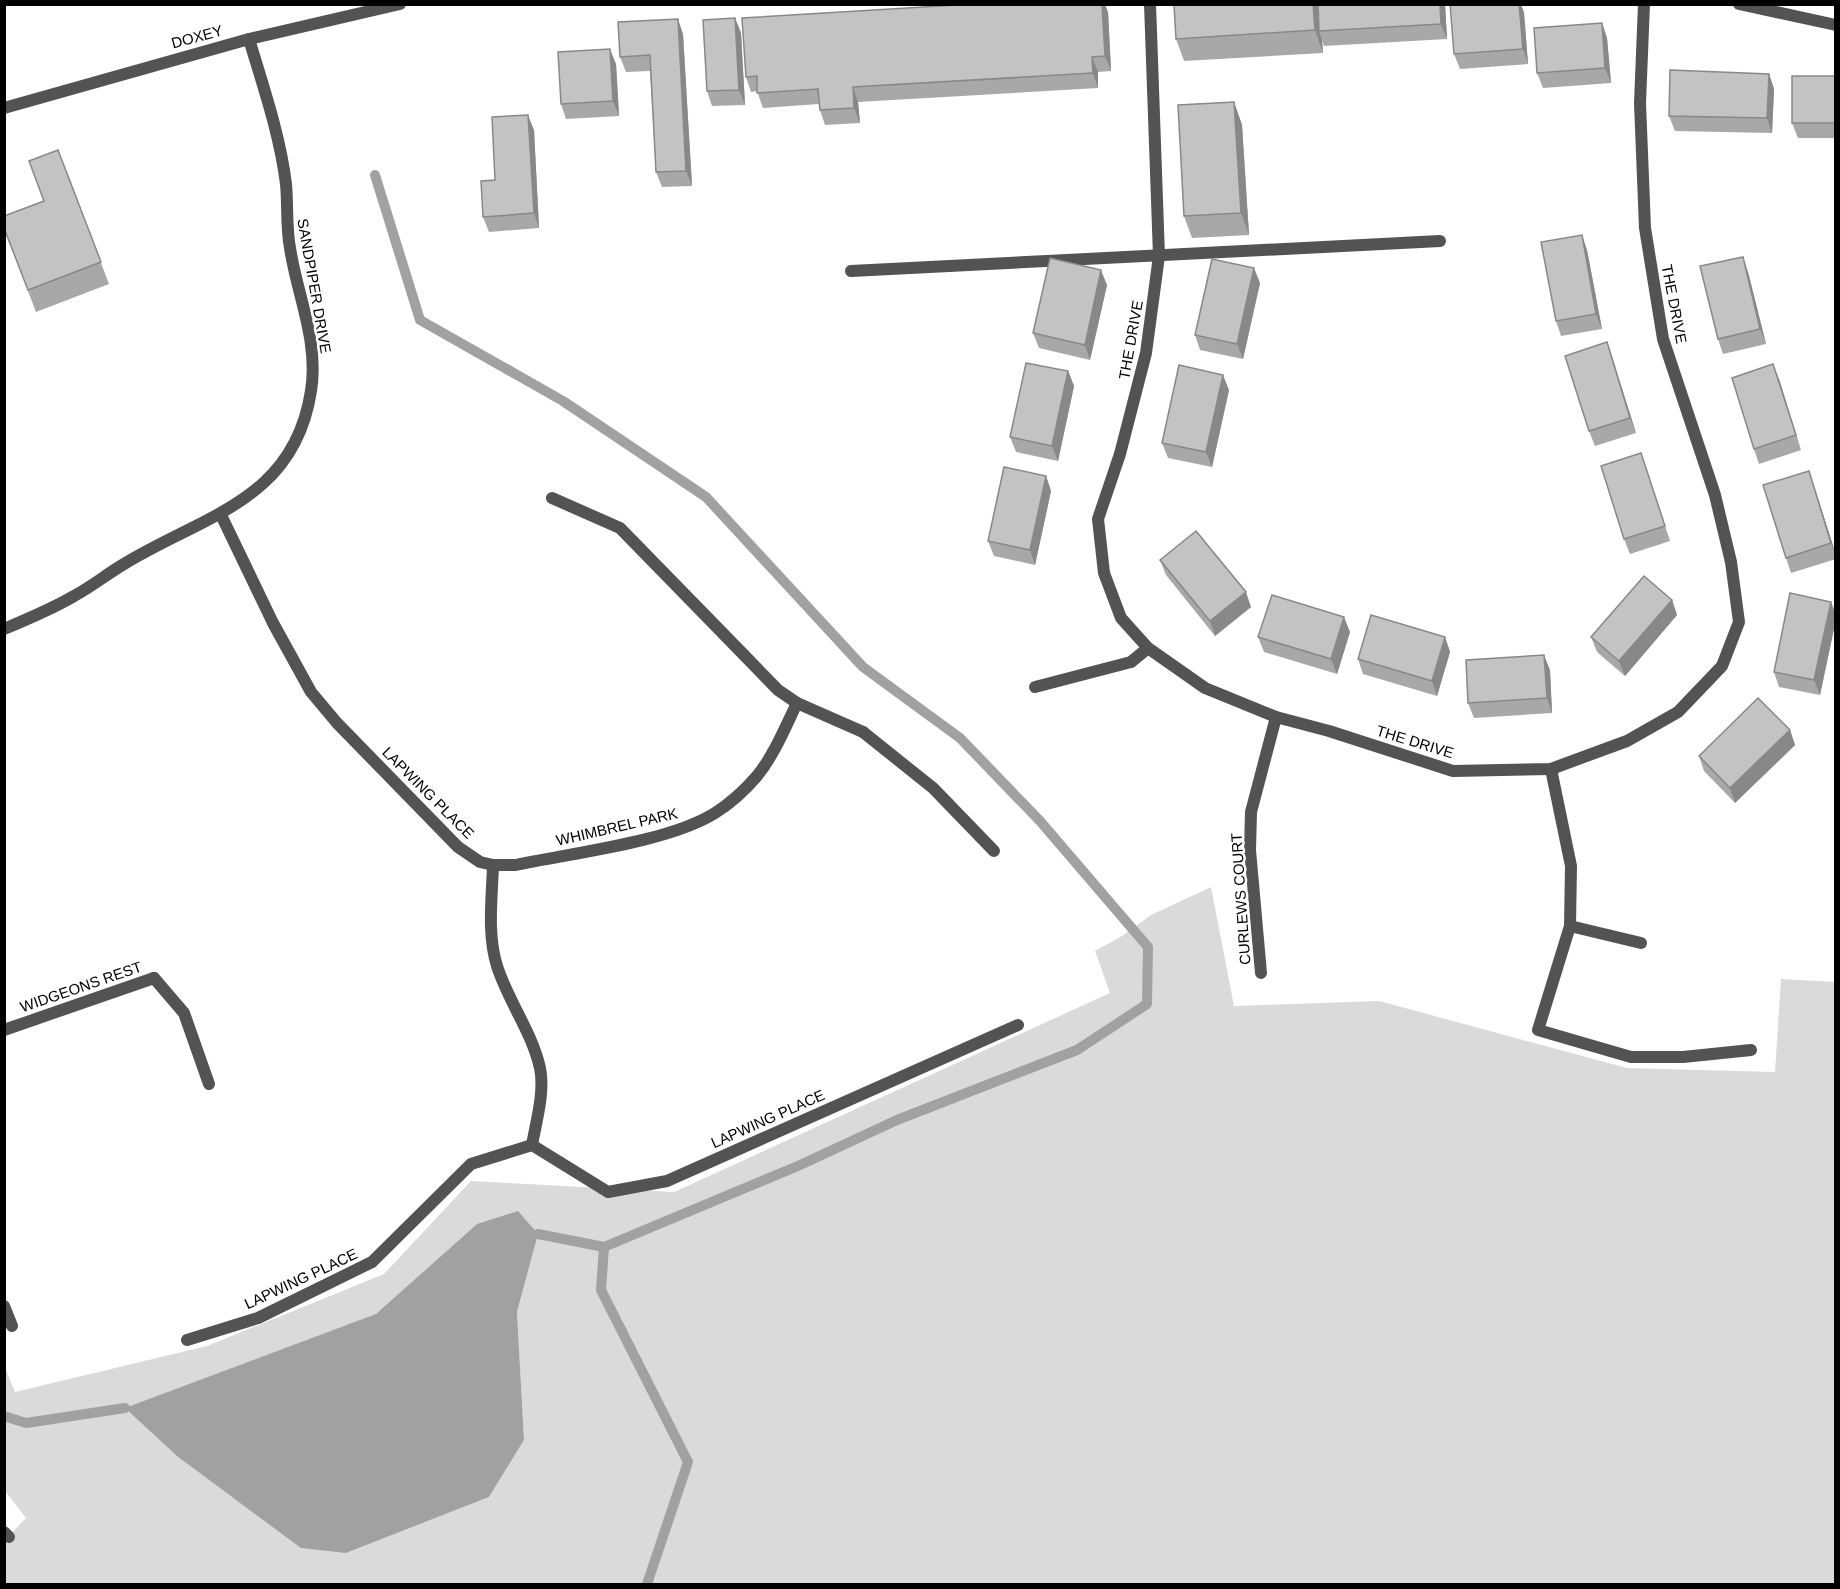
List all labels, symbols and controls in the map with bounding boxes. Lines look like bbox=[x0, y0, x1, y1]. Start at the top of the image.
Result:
street label: DOXEY bbox=[169, 22, 224, 52]
street label: SANDPIPER DRIVE bbox=[294, 217, 335, 355]
street label: THE DRIVE bbox=[1659, 263, 1690, 345]
street label: THE DRIVE bbox=[1115, 299, 1146, 381]
street label: THE DRIVE bbox=[1374, 722, 1456, 761]
street label: LAPWING PLACE bbox=[379, 743, 478, 842]
street label: WHIMBREL PARK bbox=[554, 804, 679, 849]
street label: CURLEWS COURT bbox=[1227, 832, 1254, 966]
street label: WIDGEONS REST bbox=[18, 958, 144, 1015]
street label: LAPWING PLACE bbox=[708, 1086, 827, 1151]
street label: LAPWING PLACE bbox=[242, 1245, 360, 1312]

